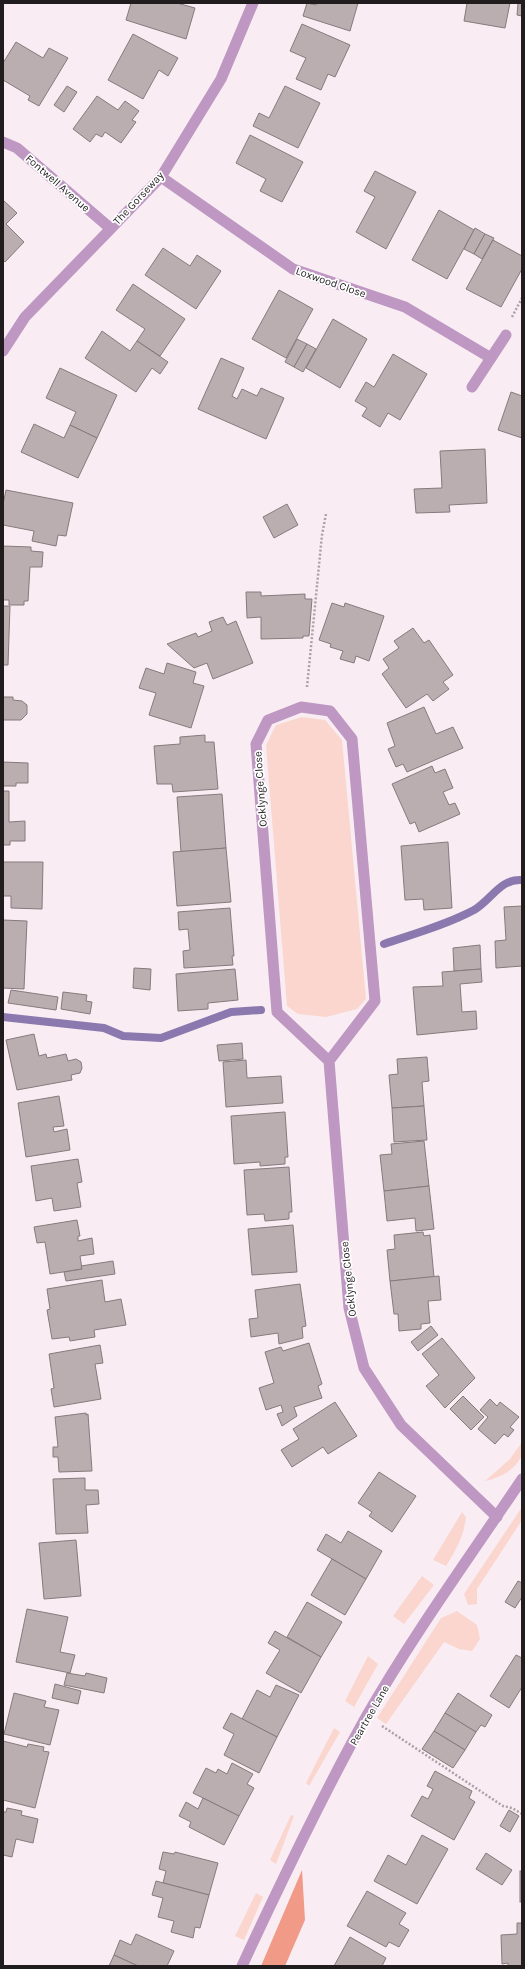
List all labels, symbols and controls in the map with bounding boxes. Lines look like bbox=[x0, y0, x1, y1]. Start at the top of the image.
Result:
street label: Fontwell Avenue bbox=[23, 152, 93, 215]
street label: The Gorseway bbox=[110, 169, 166, 228]
street label: Loxwood Close bbox=[294, 264, 368, 301]
street label: Ocklynge Close bbox=[251, 750, 270, 827]
street label: Ocklynge Close bbox=[338, 1240, 359, 1317]
street label: Peartree Lane bbox=[347, 1683, 392, 1748]

